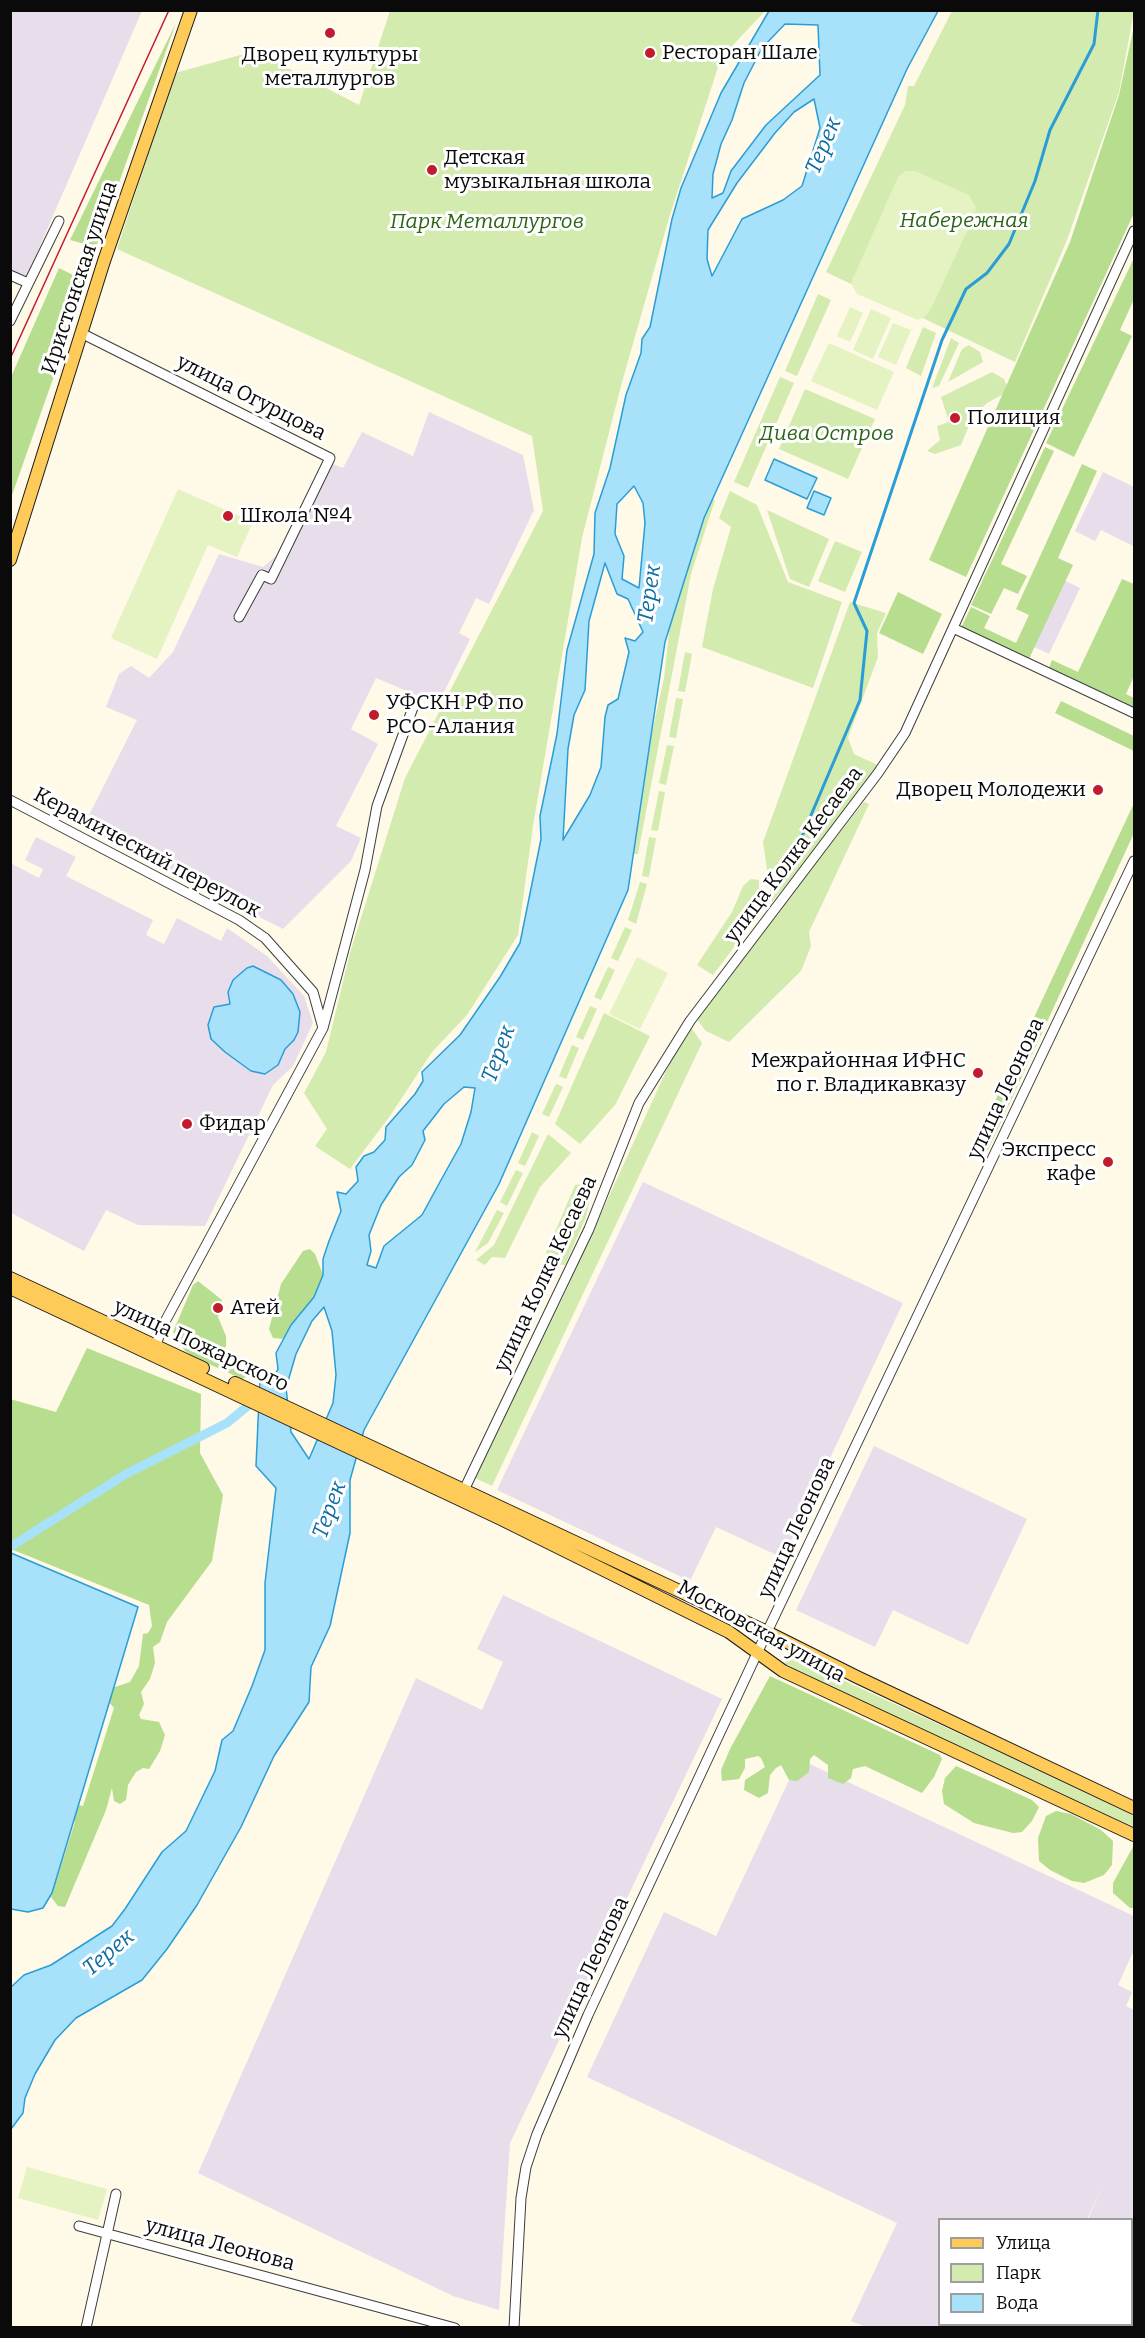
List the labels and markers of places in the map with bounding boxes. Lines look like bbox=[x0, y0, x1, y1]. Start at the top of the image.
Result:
marker: Дворец культуры металлургов bbox=[323, 26, 337, 40]
place label: Ресторан Шале bbox=[662, 40, 818, 66]
place label: Дворец культуры металлургов bbox=[242, 42, 418, 92]
marker: Ресторан Шале bbox=[643, 46, 657, 60]
place label: Детская музыкальная школа bbox=[444, 145, 651, 195]
marker: Детская музыкальная школа bbox=[425, 163, 439, 177]
place label: Полиция bbox=[967, 405, 1060, 431]
marker: Полиция bbox=[948, 411, 962, 425]
place label: Школа №4 bbox=[240, 503, 352, 529]
marker: Школа №4 bbox=[221, 509, 235, 523]
place label: УФСКН РФ по РСО-Алания bbox=[386, 690, 524, 740]
marker: УФСКН РФ по РСО-Алания bbox=[367, 708, 381, 722]
place label: Дворец Молодежи bbox=[897, 777, 1086, 803]
marker: Дворец Молодежи bbox=[1091, 783, 1105, 797]
place label: Межрайонная ИФНС по г. Владикавказу bbox=[751, 1048, 966, 1098]
marker: Межрайонная ИФНС по г. Владикавказу bbox=[971, 1066, 985, 1080]
place label: Фидар bbox=[199, 1111, 266, 1137]
marker: Фидар bbox=[180, 1117, 194, 1131]
place label: Экспресс кафе bbox=[1002, 1137, 1096, 1187]
marker: Экспресс кафе bbox=[1101, 1155, 1115, 1169]
place label: Атей bbox=[230, 1295, 280, 1321]
marker: Атей bbox=[211, 1301, 225, 1315]

